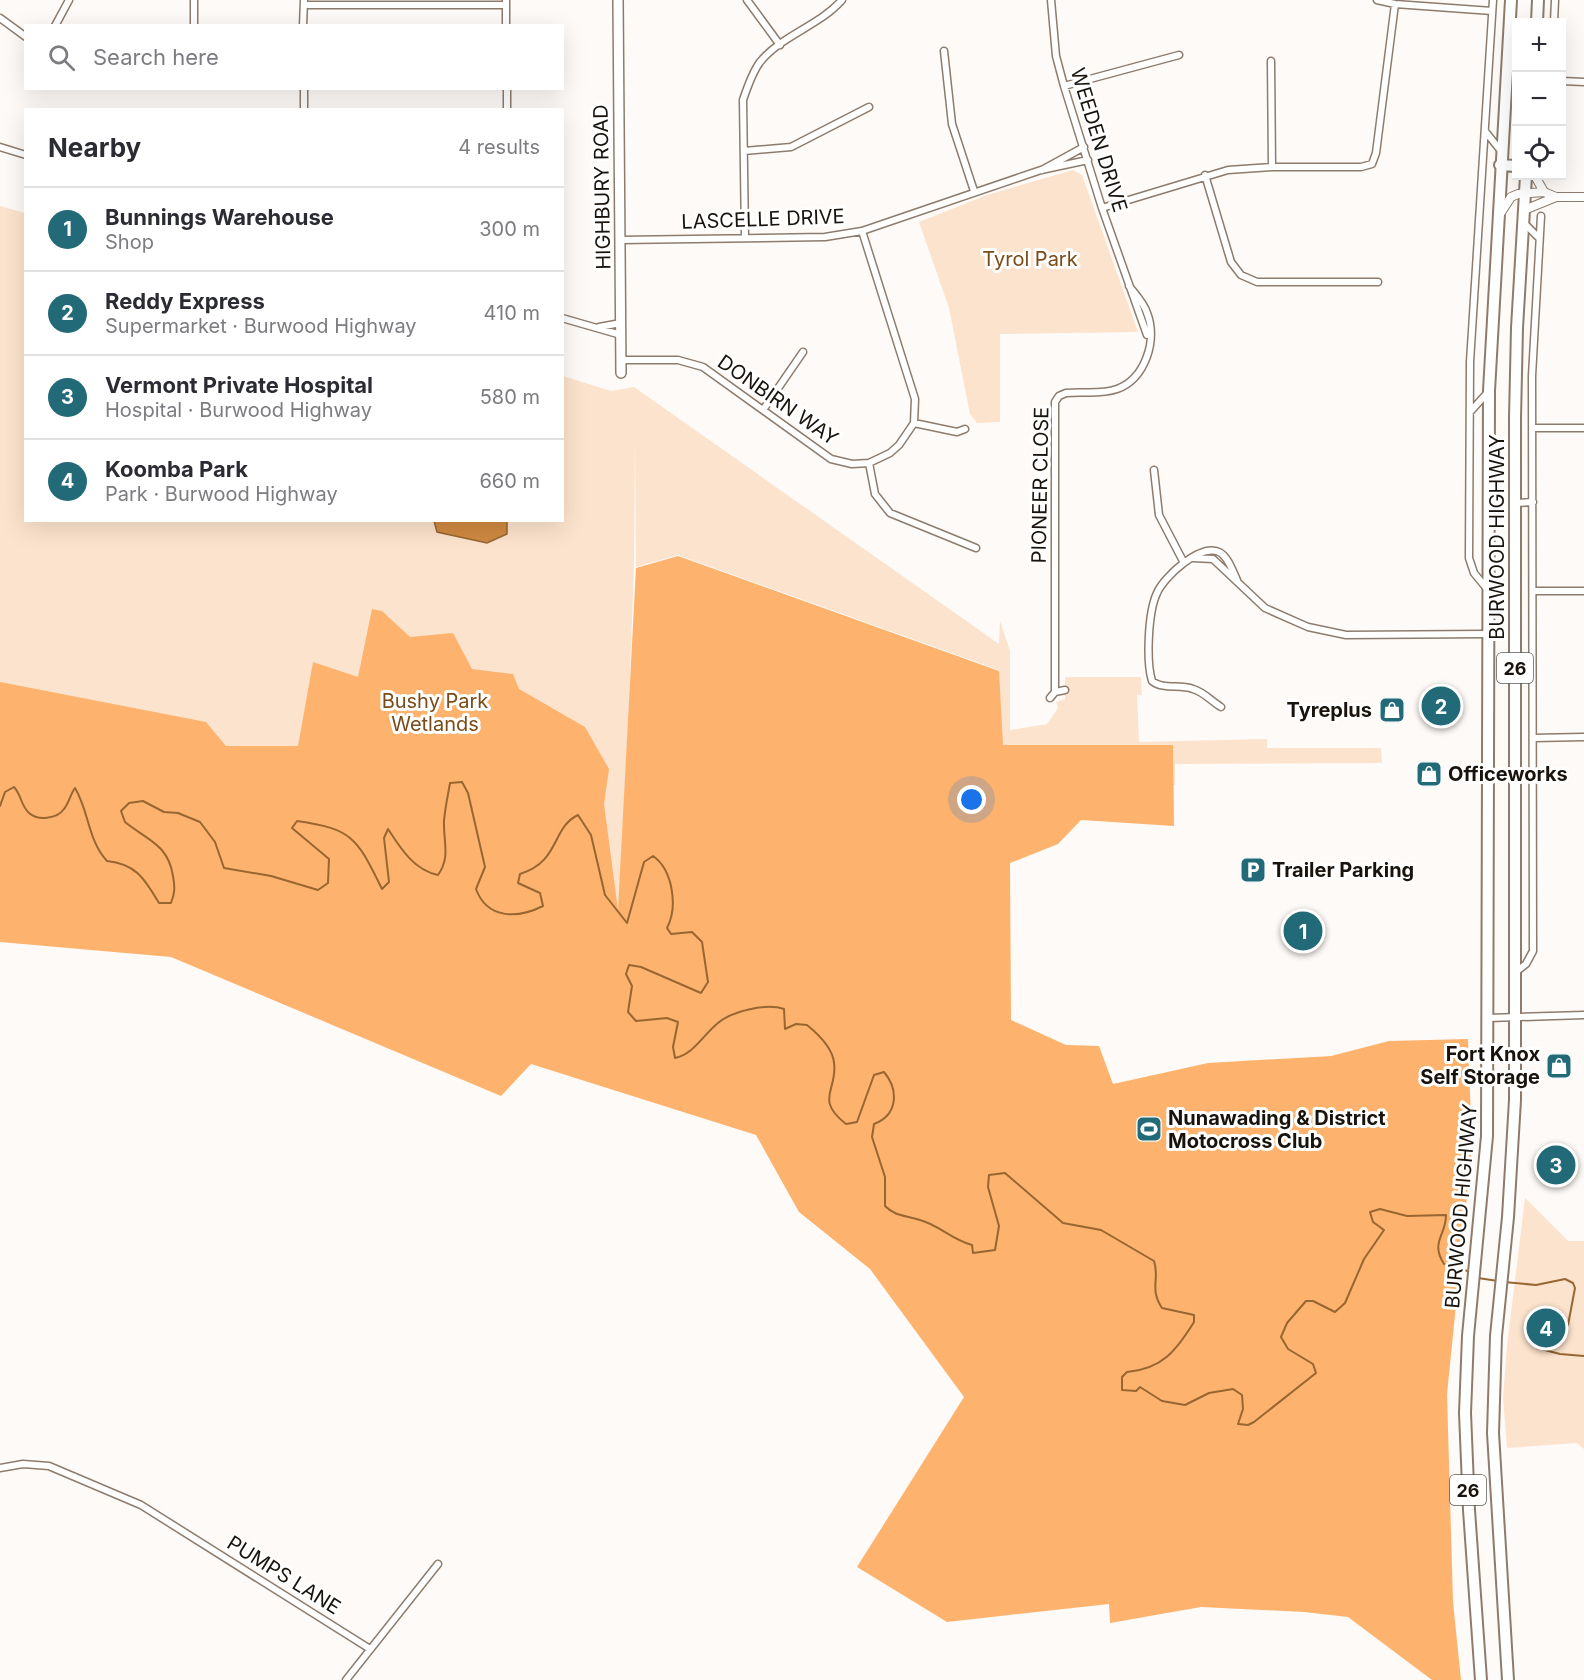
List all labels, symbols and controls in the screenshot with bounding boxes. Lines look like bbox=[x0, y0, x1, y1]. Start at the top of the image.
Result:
map controls bbox=[1512, 18, 1566, 180]
button: + bbox=[1512, 18, 1566, 72]
search box bbox=[24, 24, 564, 90]
icon: search bbox=[45, 41, 78, 74]
text: Search here bbox=[93, 44, 219, 70]
street label: WEEDEN DRIVE bbox=[1066, 65, 1132, 215]
button: − bbox=[1512, 72, 1566, 126]
street label: HIGHBURY ROAD bbox=[589, 104, 615, 270]
button: locate bbox=[1512, 126, 1566, 180]
text: Nearby bbox=[48, 132, 141, 163]
text: 4 results bbox=[458, 135, 540, 159]
text: Bunnings Warehouse bbox=[105, 204, 334, 230]
street label: LASCELLE DRIVE bbox=[681, 204, 845, 234]
text: 1 bbox=[63, 217, 72, 241]
text: 300 m bbox=[479, 217, 540, 241]
text: Shop bbox=[105, 230, 154, 254]
park label: Tyrol Park bbox=[982, 247, 1078, 271]
text: Reddy Express bbox=[105, 288, 265, 314]
text: 2 bbox=[61, 301, 74, 325]
text: 410 m bbox=[484, 301, 540, 325]
text: Supermarket · Burwood Highway bbox=[105, 314, 417, 338]
street label: DONBIRN WAY bbox=[713, 350, 843, 451]
text: Vermont Private Hospital bbox=[105, 372, 373, 398]
text: 3 bbox=[61, 385, 74, 409]
text: 580 m bbox=[480, 385, 540, 409]
text: Hospital · Burwood Highway bbox=[105, 398, 372, 422]
street label: PIONEER CLOSE bbox=[1027, 407, 1053, 563]
street label: BURWOOD HIGHWAY bbox=[1485, 434, 1509, 640]
text: Koomba Park bbox=[105, 456, 248, 482]
text: 4 bbox=[61, 469, 74, 493]
text: 660 m bbox=[479, 469, 540, 493]
text: Park · Burwood Highway bbox=[105, 482, 338, 506]
road number: 26 bbox=[1497, 653, 1533, 683]
pin: 2 bbox=[1422, 684, 1460, 728]
park label: Bushy Park Wetlands bbox=[382, 689, 488, 736]
shop icon: Tyreplus bbox=[1377, 695, 1407, 725]
place label: Tyreplus bbox=[1287, 698, 1372, 722]
shop icon: Officeworks bbox=[1414, 759, 1444, 789]
place label: Officeworks bbox=[1448, 762, 1568, 786]
your location bbox=[957, 785, 986, 814]
parking icon: Trailer Parking bbox=[1238, 855, 1268, 885]
place label: Trailer Parking bbox=[1272, 858, 1414, 882]
pin: 1 bbox=[1284, 908, 1322, 954]
place label: Fort Knox Self Storage bbox=[1420, 1042, 1540, 1089]
shop icon: Fort Knox Self Storage bbox=[1544, 1051, 1574, 1081]
street label: BURWOOD HIGHWAY bbox=[1440, 1102, 1482, 1309]
place label: Nunawading & District Motocross Club bbox=[1168, 1106, 1386, 1153]
sports icon: Nunawading & District Motocross Club bbox=[1134, 1114, 1164, 1144]
pin: 3 bbox=[1536, 1142, 1576, 1188]
pin: 4 bbox=[1526, 1306, 1566, 1350]
road number: 26 bbox=[1450, 1475, 1486, 1505]
street label: PUMPS LANE bbox=[223, 1531, 345, 1619]

